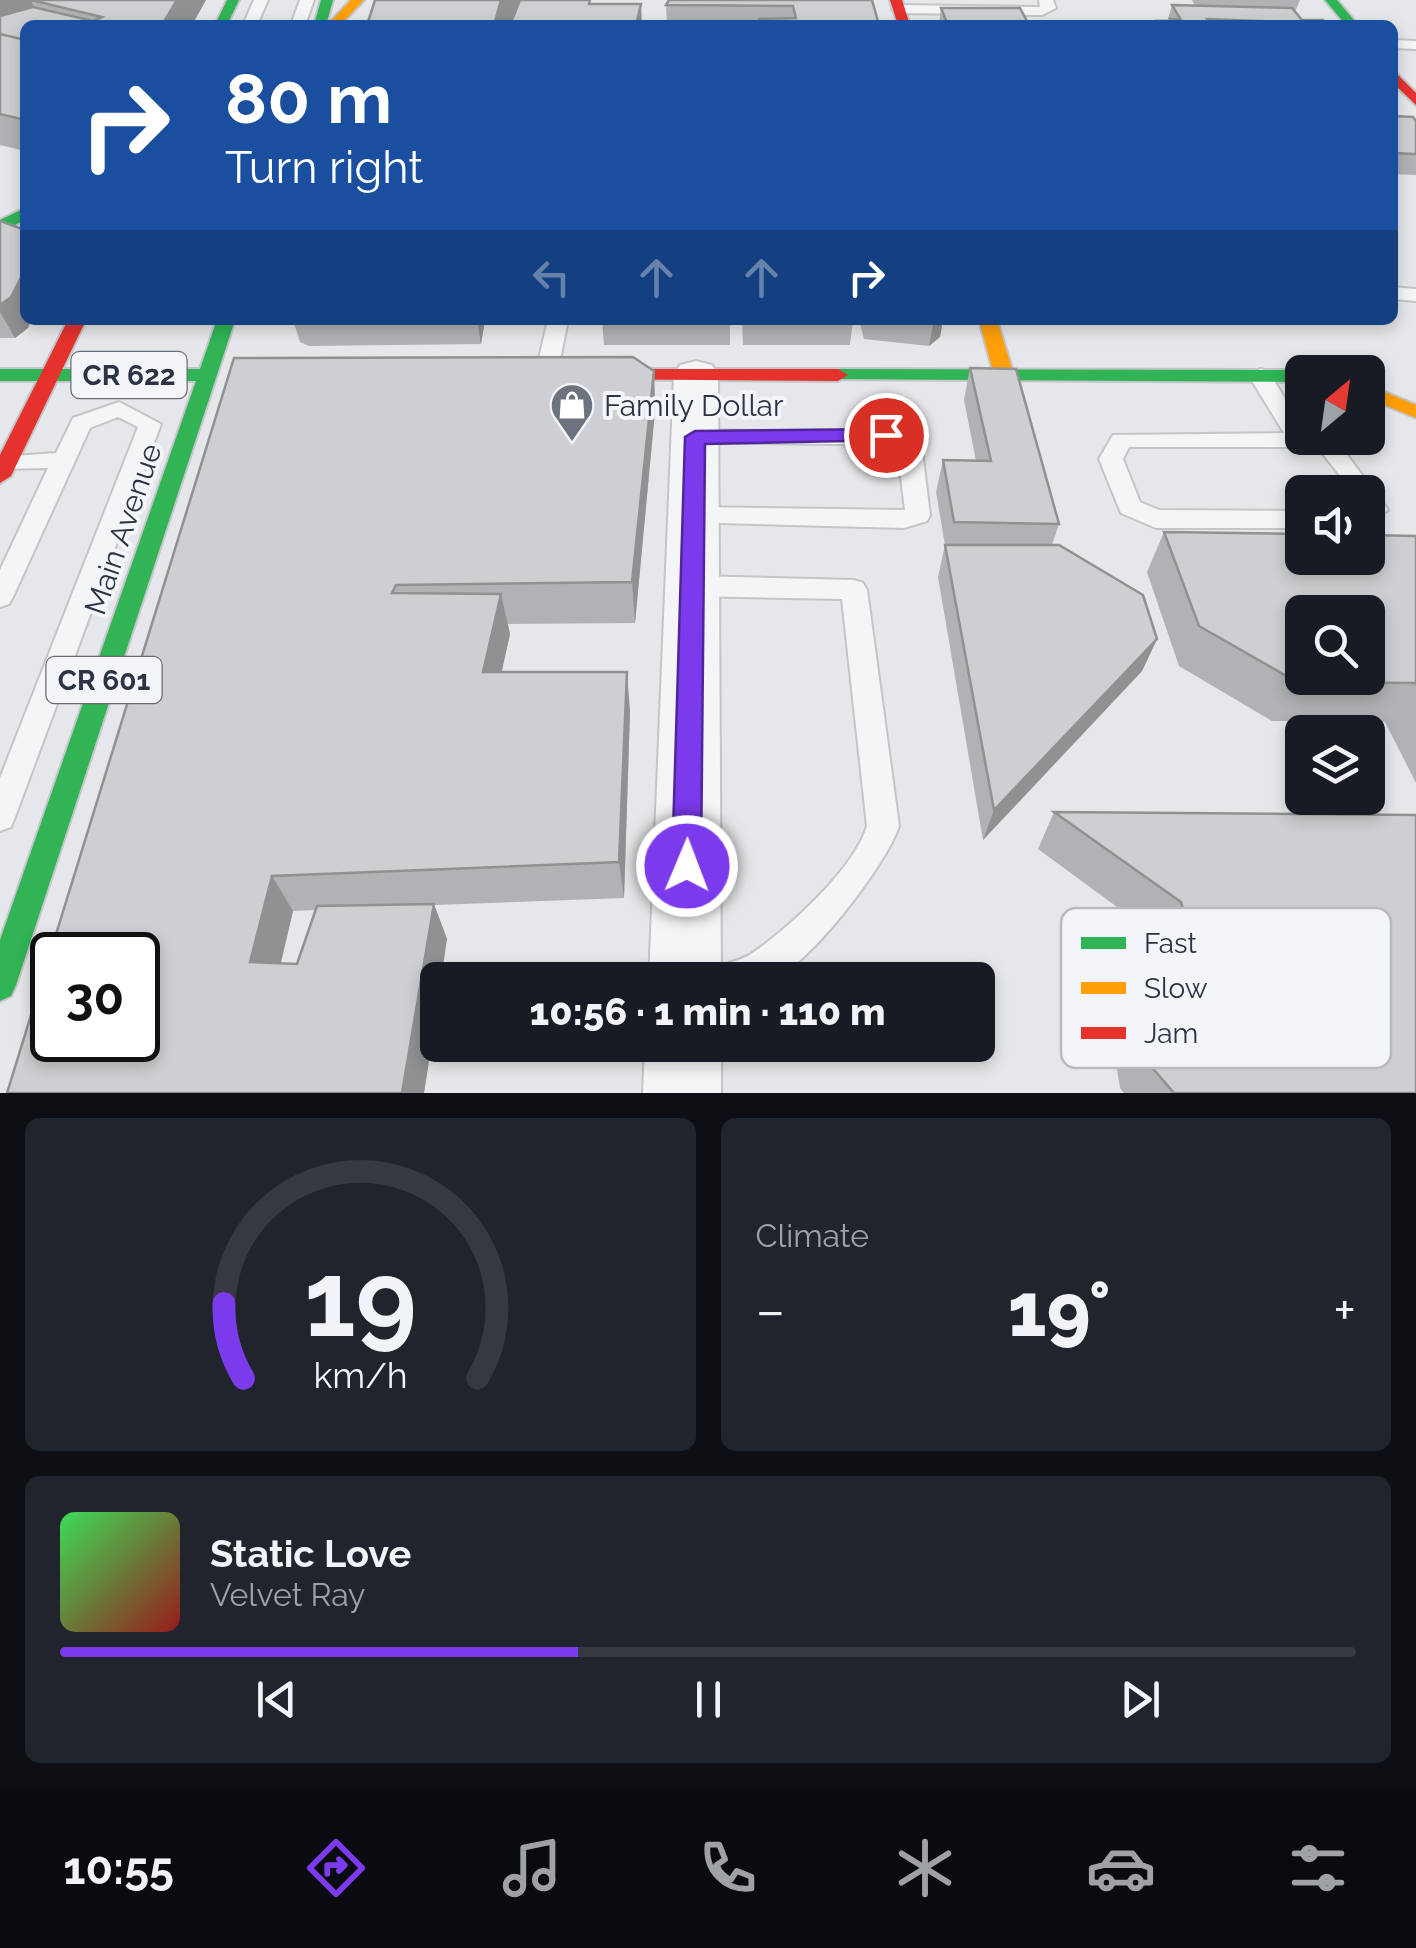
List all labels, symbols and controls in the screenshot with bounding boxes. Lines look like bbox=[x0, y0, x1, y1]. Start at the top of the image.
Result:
text: 80 m bbox=[225, 57, 392, 139]
icon: right bbox=[60, 60, 190, 190]
text: Turn right bbox=[225, 141, 423, 194]
icon: left bbox=[524, 250, 579, 305]
icon: ahead bbox=[629, 250, 684, 305]
icon: ahead bbox=[734, 250, 789, 305]
icon: right bbox=[839, 250, 894, 305]
road number: CR 622 bbox=[72, 352, 186, 398]
north arrow bbox=[1285, 355, 1385, 455]
map controls bbox=[1285, 355, 1385, 815]
shop icon: Family Dollar bbox=[549, 382, 595, 443]
place label: Family Dollar bbox=[604, 388, 784, 423]
pin bbox=[844, 393, 929, 478]
icon: arrive bbox=[859, 408, 914, 463]
street label: Main Avenue bbox=[77, 439, 169, 619]
button: sound bbox=[1285, 475, 1385, 575]
button: search bbox=[1285, 595, 1385, 695]
road number: CR 601 bbox=[46, 657, 162, 703]
button: layers bbox=[1285, 715, 1385, 815]
position arrow bbox=[635, 814, 739, 918]
legend bbox=[1061, 908, 1391, 1068]
text: Fast bbox=[1144, 927, 1197, 960]
speed limit sign: 30 bbox=[30, 932, 160, 1062]
text: Slow bbox=[1144, 972, 1208, 1005]
text: 10:56 · 1 min · 110 m bbox=[530, 989, 886, 1034]
text: Jam bbox=[1144, 1017, 1198, 1050]
text: Climate bbox=[756, 1217, 869, 1254]
text: 19 bbox=[304, 1238, 417, 1360]
text: 19° bbox=[1008, 1265, 1111, 1354]
text: − bbox=[756, 1278, 785, 1343]
text: + bbox=[1333, 1278, 1356, 1343]
text: km/h bbox=[313, 1354, 407, 1396]
text: Static Love bbox=[210, 1531, 411, 1576]
text: Velvet Ray bbox=[210, 1576, 365, 1613]
icon: previous bbox=[249, 1672, 304, 1727]
icon: pause bbox=[681, 1672, 736, 1727]
icon: next bbox=[1113, 1672, 1168, 1727]
icon: directions bbox=[301, 1833, 371, 1903]
icon: music bbox=[497, 1833, 567, 1903]
icon: phone bbox=[693, 1833, 763, 1903]
icon: climate bbox=[890, 1833, 960, 1903]
icon: car bbox=[1086, 1833, 1156, 1903]
icon: filters bbox=[1283, 1833, 1353, 1903]
text: 10:55 bbox=[63, 1842, 174, 1895]

